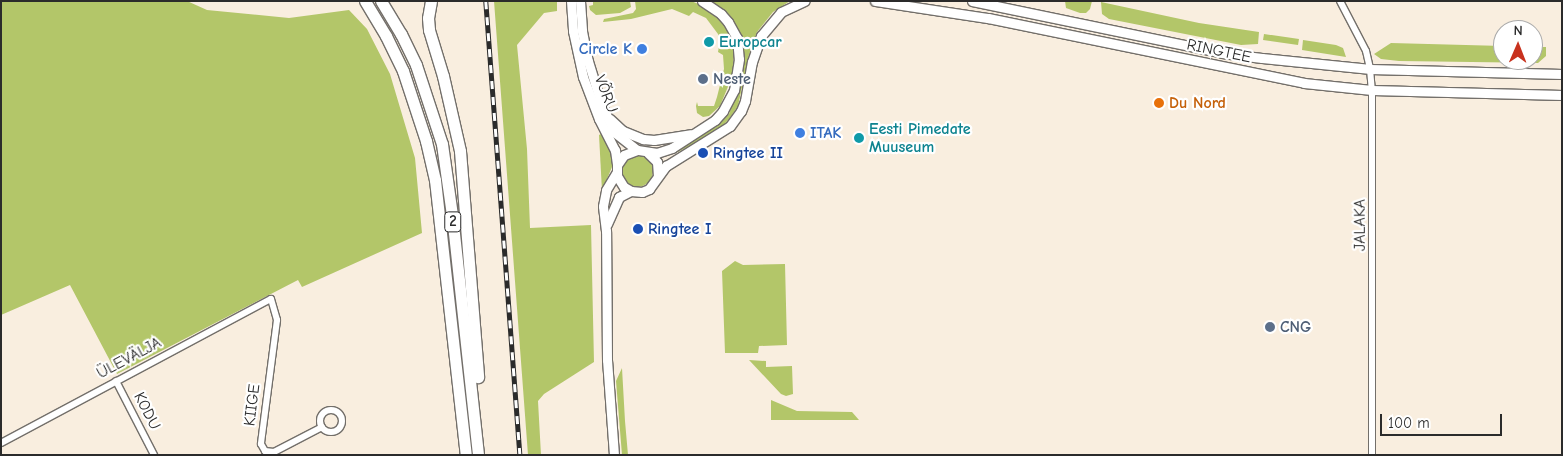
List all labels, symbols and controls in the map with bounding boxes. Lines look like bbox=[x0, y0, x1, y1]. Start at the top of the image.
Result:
north arrow bbox=[1493, 20, 1543, 70]
text: N bbox=[1514, 22, 1523, 39]
place label: Europcar bbox=[719, 32, 782, 52]
street label: RINGTEE bbox=[1185, 35, 1253, 67]
marker: Europcar bbox=[703, 36, 715, 48]
place label: Circle K bbox=[579, 39, 632, 59]
marker: Circle K bbox=[636, 43, 648, 55]
place label: Neste bbox=[713, 69, 751, 89]
street label: VÕRU bbox=[590, 72, 622, 116]
marker: Neste bbox=[697, 73, 709, 85]
place label: Du Nord bbox=[1169, 93, 1226, 113]
marker: Du Nord bbox=[1153, 97, 1165, 109]
place label: Eesti Pimedate Muuseum bbox=[869, 119, 971, 157]
place label: ITAK bbox=[810, 123, 841, 143]
marker: ITAK bbox=[794, 127, 806, 139]
marker: Eesti Pimedate Muuseum bbox=[853, 132, 865, 144]
place label: Ringtee II bbox=[713, 143, 783, 163]
marker: Ringtee II bbox=[697, 147, 709, 159]
street label: JALAKA bbox=[1350, 199, 1370, 251]
road number: 2 bbox=[444, 210, 462, 234]
place label: Ringtee I bbox=[648, 219, 711, 239]
marker: Ringtee I bbox=[632, 223, 644, 235]
place label: CNG bbox=[1280, 317, 1311, 337]
marker: CNG bbox=[1264, 321, 1276, 333]
street label: ÜLEVÄLJA bbox=[93, 333, 165, 383]
street label: KIIGE bbox=[240, 383, 264, 427]
street label: KODU bbox=[129, 389, 165, 433]
scale bar bbox=[1383, 404, 1506, 436]
text: 100 m bbox=[1388, 414, 1430, 432]

